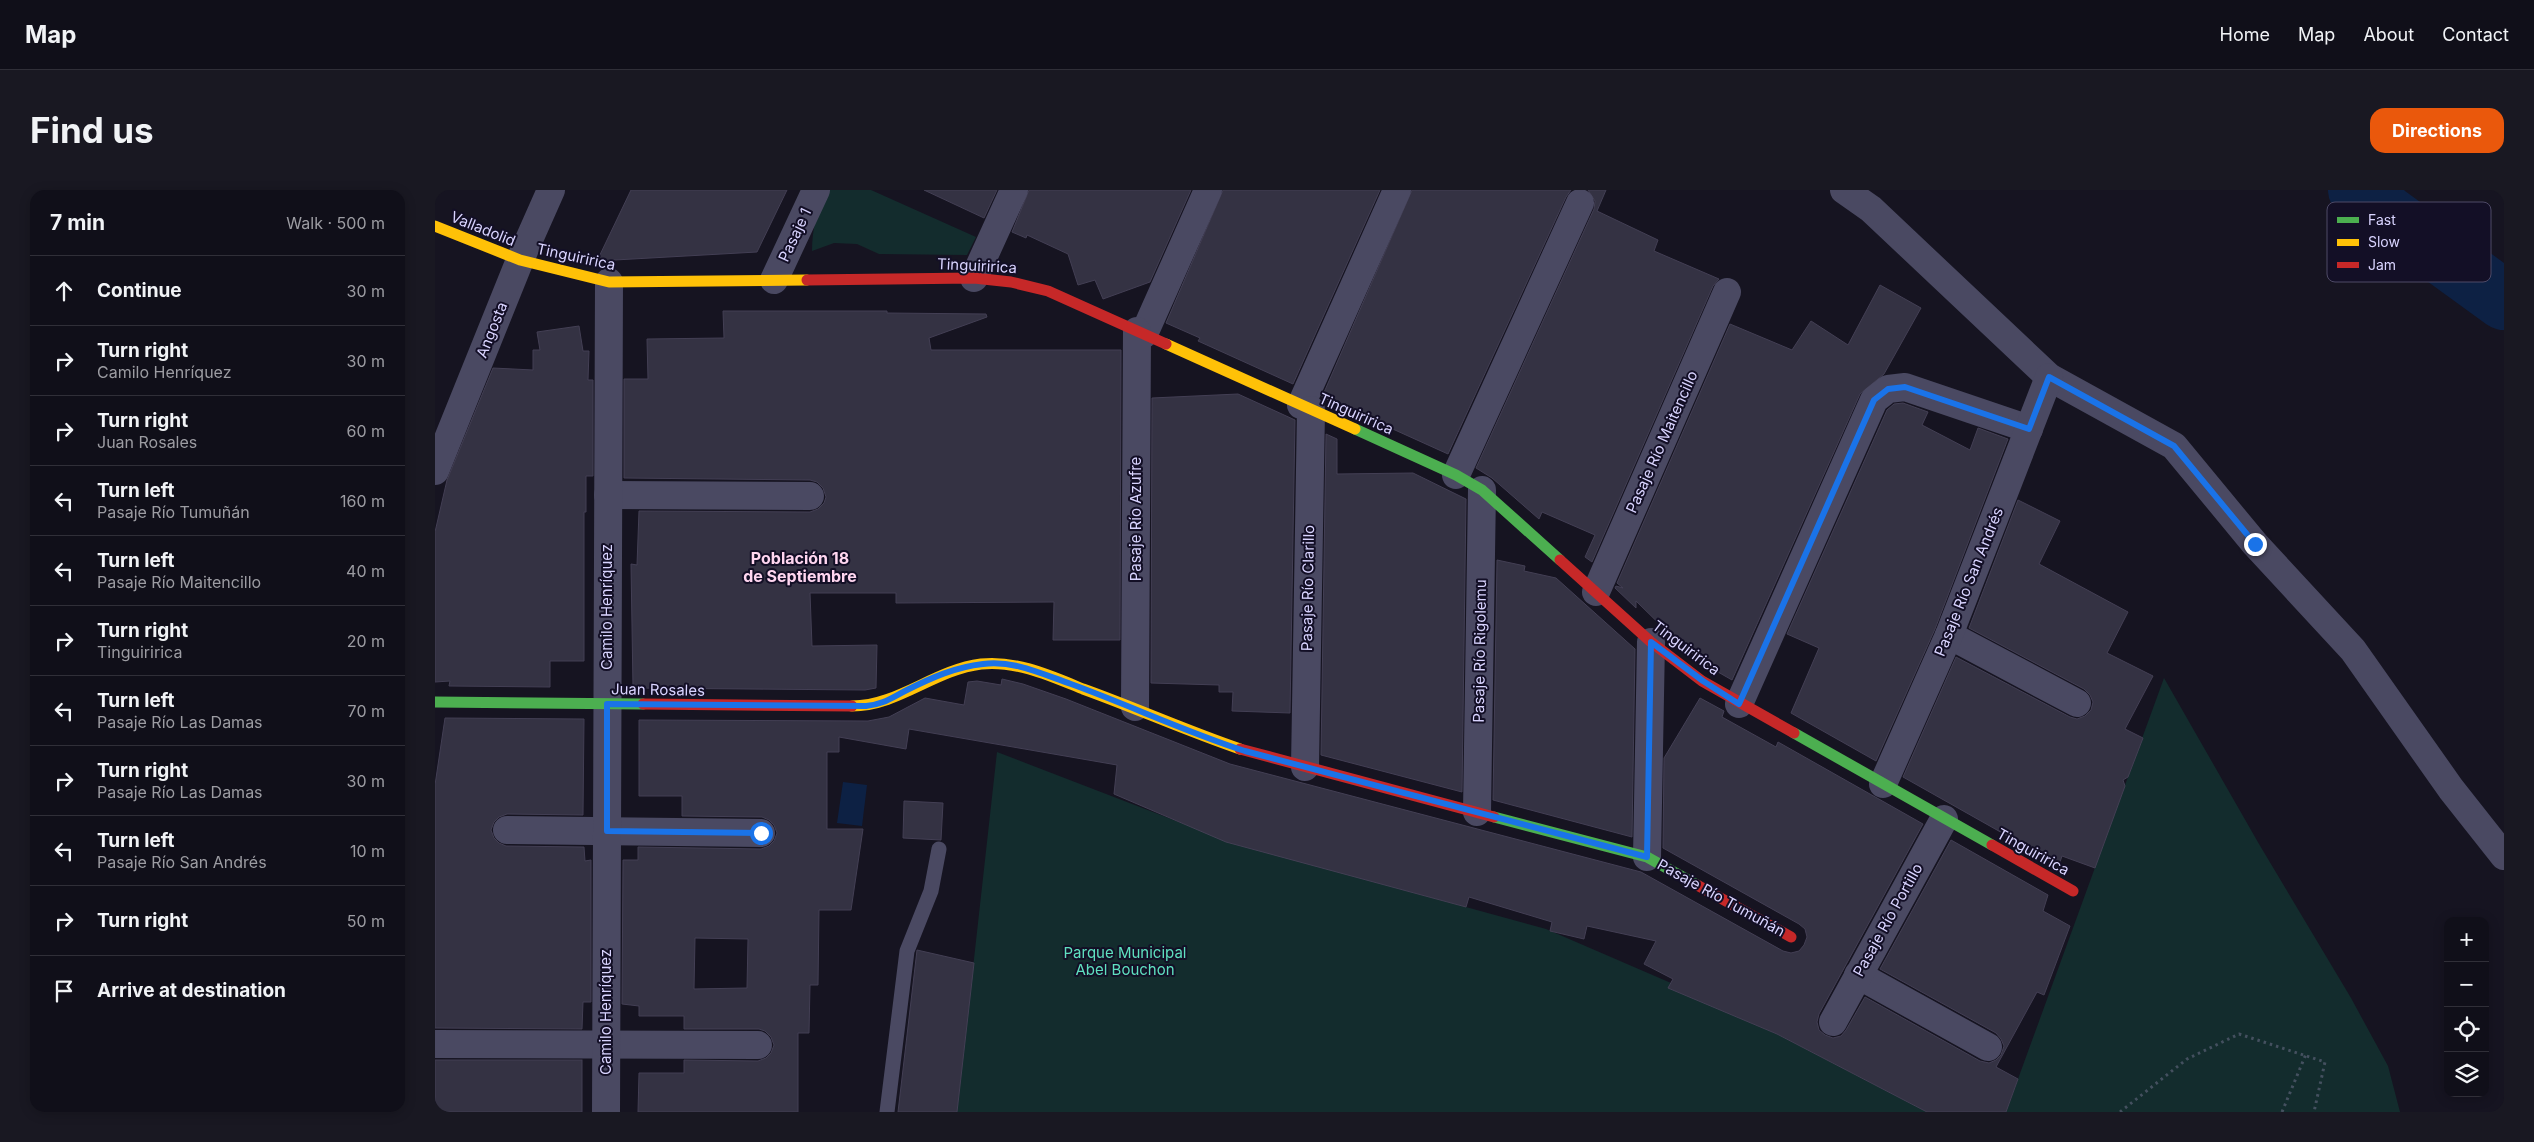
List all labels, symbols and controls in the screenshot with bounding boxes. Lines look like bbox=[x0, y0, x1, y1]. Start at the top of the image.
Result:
text: Map bbox=[25, 20, 76, 49]
text: Home bbox=[2220, 24, 2270, 45]
text: Map bbox=[2298, 24, 2335, 45]
text: About bbox=[2363, 24, 2414, 45]
text: Contact bbox=[2442, 24, 2509, 45]
button: Directions bbox=[2370, 108, 2504, 153]
text: Find us bbox=[30, 109, 154, 151]
legend bbox=[2327, 202, 2491, 282]
street label: Pasaje 1 bbox=[774, 205, 815, 265]
street label: Valladolid bbox=[448, 207, 518, 250]
text: 7 min bbox=[50, 210, 105, 235]
text: Fast bbox=[2368, 211, 2396, 228]
text: Walk · 500 m bbox=[286, 213, 385, 233]
text: Slow bbox=[2368, 233, 2400, 250]
street label: Tinguiririca bbox=[535, 239, 617, 274]
street label: Tinguiririca bbox=[937, 254, 1017, 277]
text: Jam bbox=[2368, 256, 2396, 273]
icon: ahead bbox=[50, 277, 78, 305]
text: Continue bbox=[97, 279, 182, 302]
text: 30 m bbox=[347, 281, 385, 301]
street label: Angosta bbox=[472, 299, 511, 361]
text: Turn right bbox=[97, 339, 188, 362]
icon: right bbox=[50, 347, 78, 375]
text: 30 m bbox=[347, 351, 385, 371]
text: Camilo Henríquez bbox=[97, 362, 232, 382]
street label: Pasaje Río Maitencillo bbox=[1622, 368, 1702, 516]
street label: Tinguiririca bbox=[1316, 389, 1397, 439]
text: Turn right bbox=[97, 409, 188, 432]
icon: right bbox=[50, 417, 78, 445]
text: 60 m bbox=[346, 421, 385, 441]
text: Juan Rosales bbox=[97, 432, 197, 452]
street label: Pasaje Río Azufre bbox=[1126, 457, 1145, 581]
text: Turn left bbox=[97, 479, 175, 502]
icon: left bbox=[50, 487, 78, 515]
text: 160 m bbox=[340, 491, 385, 511]
text: Pasaje Río Tumuñán bbox=[97, 502, 250, 522]
street label: Pasaje Río San Andrés bbox=[1930, 504, 2007, 659]
street label: Pasaje Río Clarillo bbox=[1297, 525, 1318, 651]
route end bbox=[2244, 533, 2267, 556]
street label: Camilo Henríquez bbox=[597, 544, 616, 670]
district label: Población 18 de Septiembre bbox=[743, 548, 857, 586]
text: Turn left bbox=[97, 549, 175, 572]
icon: left bbox=[50, 557, 78, 585]
text: 40 m bbox=[346, 561, 385, 581]
text: Pasaje Río Maitencillo bbox=[97, 572, 261, 592]
street label: Pasaje Río Rigolemu bbox=[1469, 579, 1490, 723]
street label: Tinguiririca bbox=[1649, 616, 1724, 679]
text: Turn right bbox=[97, 619, 188, 642]
icon: right bbox=[50, 627, 78, 655]
text: 20 m bbox=[347, 631, 385, 651]
text: Tinguiririca bbox=[97, 642, 182, 662]
street label: Juan Rosales bbox=[611, 679, 705, 700]
text: Turn left bbox=[97, 689, 175, 712]
icon: left bbox=[50, 697, 78, 725]
text: 70 m bbox=[348, 701, 385, 721]
text: Pasaje Río Las Damas bbox=[97, 712, 263, 732]
text: Turn right bbox=[97, 759, 188, 782]
icon: right bbox=[50, 767, 78, 795]
text: 30 m bbox=[347, 771, 385, 791]
text: Pasaje Río Las Damas bbox=[97, 782, 263, 802]
route start bbox=[750, 822, 773, 845]
street label: Tinguiririca bbox=[1994, 824, 2073, 879]
text: Turn left bbox=[97, 829, 175, 852]
icon: left bbox=[50, 837, 78, 865]
text: 10 m bbox=[350, 841, 385, 861]
text: Pasaje Río San Andrés bbox=[97, 852, 267, 872]
street label: Pasaje Río Tumuñán bbox=[1654, 855, 1788, 941]
street label: Pasaje Río Portillo bbox=[1849, 860, 1927, 980]
icon: right bbox=[50, 907, 78, 935]
text: Turn right bbox=[97, 909, 188, 932]
text: 50 m bbox=[347, 911, 385, 931]
map controls bbox=[2444, 917, 2489, 1097]
button: + bbox=[2444, 917, 2489, 962]
park label: Parque Municipal Abel Bouchon bbox=[1064, 943, 1186, 979]
street label: Camilo Henríquez bbox=[596, 949, 615, 1075]
button: − bbox=[2444, 962, 2489, 1007]
icon: arrive bbox=[50, 977, 78, 1005]
text: Arrive at destination bbox=[97, 979, 286, 1002]
button: locate bbox=[2444, 1007, 2489, 1052]
button: layers bbox=[2444, 1052, 2489, 1097]

